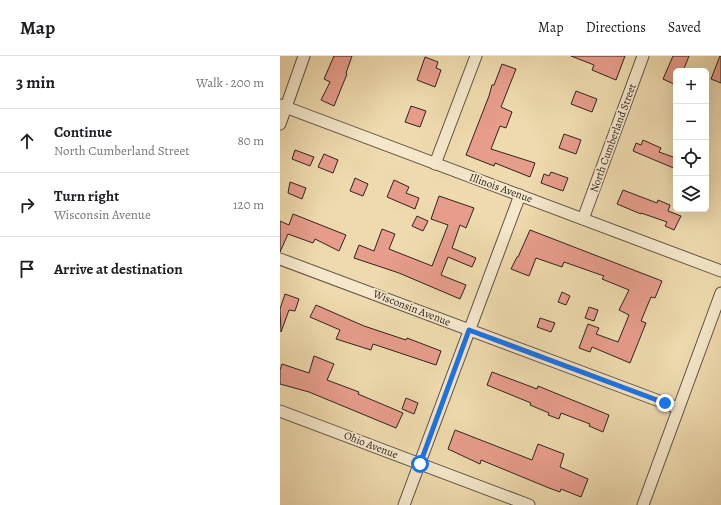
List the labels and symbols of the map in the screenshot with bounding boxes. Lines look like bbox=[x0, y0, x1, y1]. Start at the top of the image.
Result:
street label: North Cumberland Street bbox=[586, 81, 640, 194]
street label: Illinois Avenue bbox=[467, 170, 535, 206]
street label: Wisconsin Avenue bbox=[370, 286, 453, 330]
route end bbox=[656, 394, 674, 412]
street label: Ohio Avenue bbox=[342, 428, 400, 462]
route start bbox=[411, 455, 429, 473]

